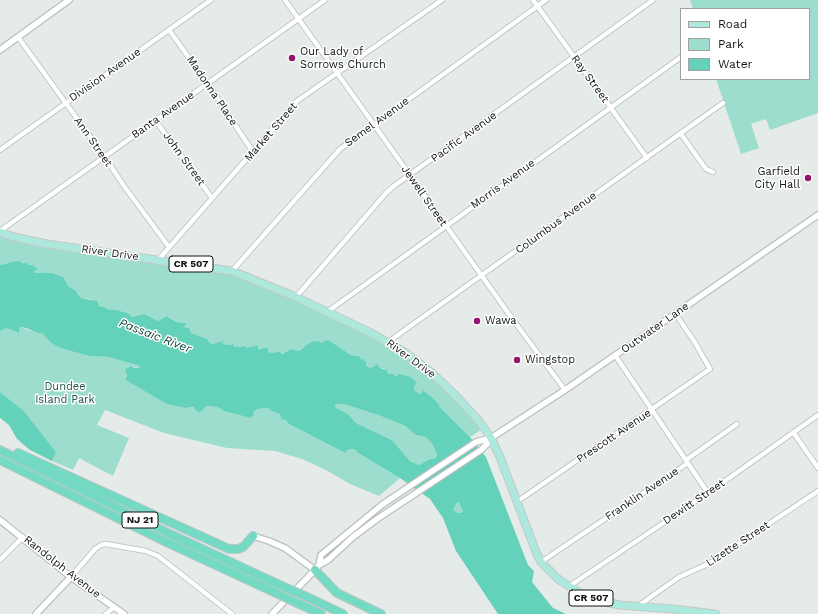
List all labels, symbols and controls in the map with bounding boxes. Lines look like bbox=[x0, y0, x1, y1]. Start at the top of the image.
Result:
legend bbox=[680, 8, 810, 80]
text: Road bbox=[718, 17, 747, 31]
text: Park bbox=[718, 37, 744, 51]
street label: Division Avenue bbox=[67, 45, 143, 105]
place label: Our Lady of Sorrows Church bbox=[300, 45, 386, 71]
marker: Our Lady of Sorrows Church bbox=[287, 53, 297, 63]
street label: Ray Street bbox=[568, 53, 612, 105]
street label: Madonna Place bbox=[184, 54, 240, 128]
text: Water bbox=[718, 57, 752, 71]
street label: Banta Avenue bbox=[129, 88, 197, 142]
street label: Semel Avenue bbox=[342, 94, 412, 150]
street label: Market Street bbox=[242, 100, 300, 164]
street label: Pacific Avenue bbox=[429, 109, 499, 165]
street label: Ann Street bbox=[71, 115, 115, 169]
street label: John Street bbox=[160, 130, 208, 188]
street label: Morris Avenue bbox=[468, 156, 538, 212]
street label: Jewell Street bbox=[398, 163, 450, 229]
place label: Garfield City Hall bbox=[755, 165, 800, 191]
marker: Garfield City Hall bbox=[803, 173, 813, 183]
street label: Columbus Avenue bbox=[513, 189, 599, 257]
street label: River Drive bbox=[80, 242, 140, 264]
road number: CR 507 bbox=[169, 256, 213, 272]
street label: Outwater Lane bbox=[619, 300, 691, 356]
place label: Wawa bbox=[485, 314, 517, 328]
water label: Passaic River bbox=[117, 316, 193, 356]
marker: Wawa bbox=[472, 316, 482, 326]
street label: River Drive bbox=[384, 337, 438, 381]
place label: Wingstop bbox=[525, 353, 575, 367]
marker: Wingstop bbox=[512, 355, 522, 365]
park label: Dundee Island Park bbox=[35, 380, 95, 406]
street label: Prescott Avenue bbox=[574, 406, 654, 466]
street label: Franklin Avenue bbox=[603, 465, 681, 523]
street label: Dewitt Street bbox=[661, 476, 727, 528]
road number: NJ 21 bbox=[122, 512, 158, 528]
street label: Lizette Street bbox=[704, 519, 772, 569]
street label: Randolph Avenue bbox=[21, 533, 103, 601]
road number: CR 507 bbox=[569, 590, 613, 606]

